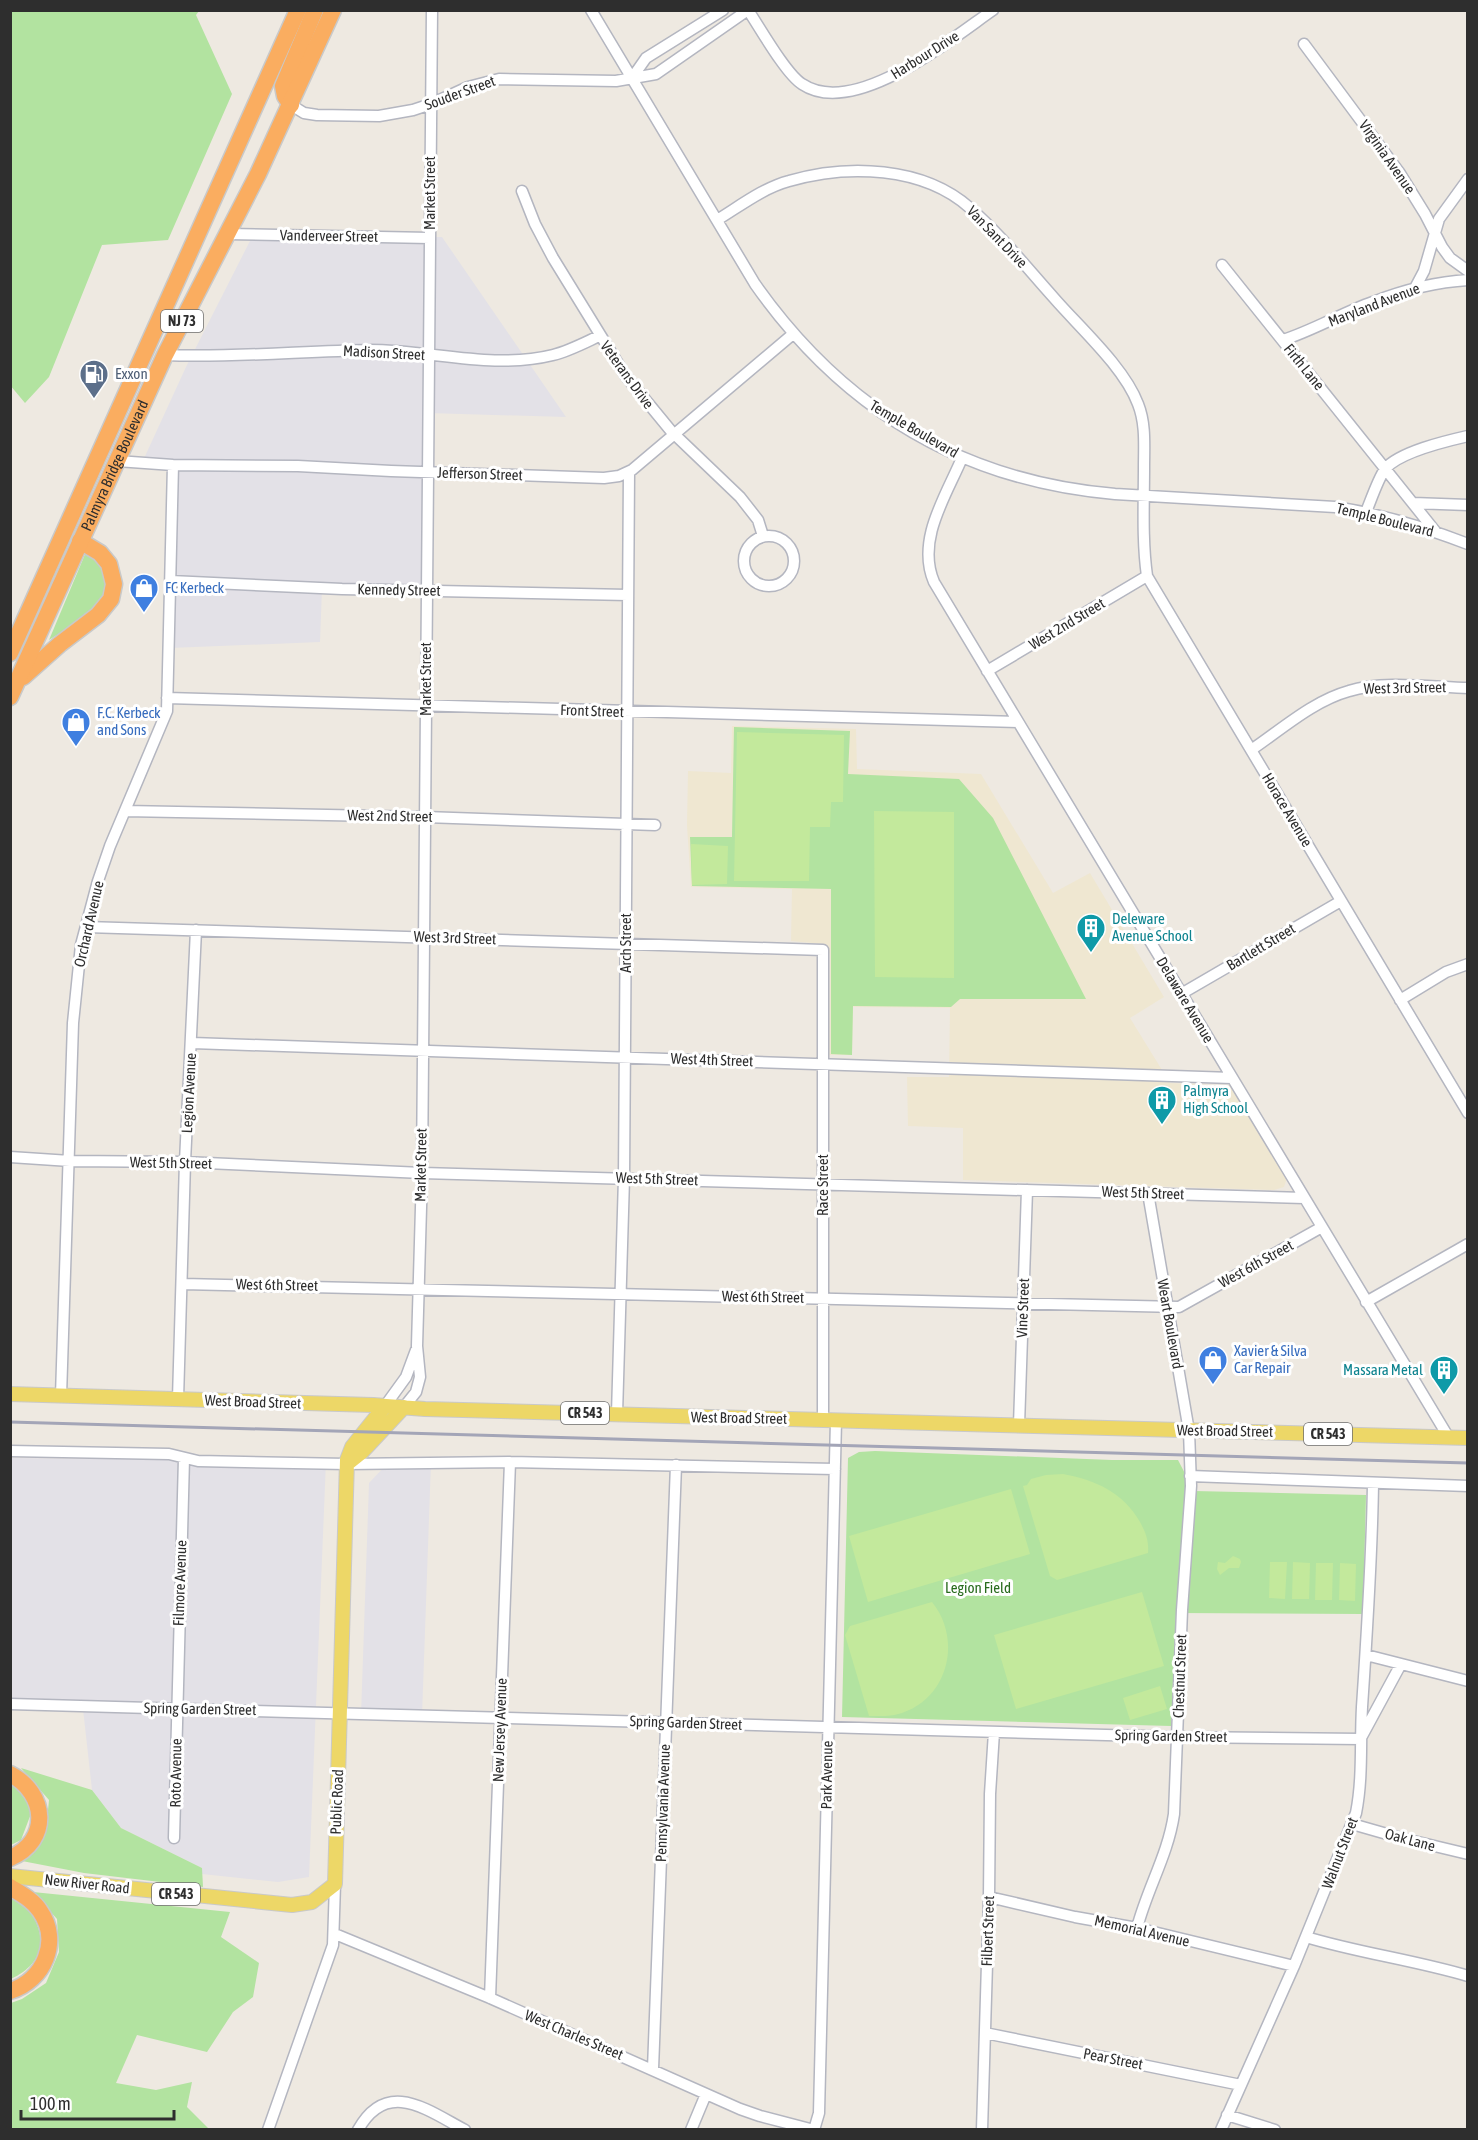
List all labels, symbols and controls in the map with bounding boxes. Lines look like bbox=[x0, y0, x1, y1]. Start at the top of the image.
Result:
street label: Harbour Drive bbox=[888, 27, 962, 82]
street label: Souder Street bbox=[422, 72, 497, 113]
street label: Virginia Avenue bbox=[1356, 117, 1419, 197]
street label: Market Street bbox=[421, 156, 438, 230]
street label: Van Sant Drive bbox=[964, 202, 1031, 271]
street label: Vanderveer Street bbox=[280, 226, 378, 245]
street label: Maryland Avenue bbox=[1326, 279, 1422, 330]
road number: NJ 73 bbox=[161, 310, 203, 332]
street label: Veterans Drive bbox=[597, 338, 658, 412]
street label: Firth Lane bbox=[1281, 340, 1328, 393]
street label: Madison Street bbox=[343, 342, 426, 363]
fuel station icon: Exxon bbox=[78, 358, 110, 400]
place label: Exxon bbox=[115, 365, 148, 382]
street label: Temple Boulevard bbox=[867, 396, 962, 461]
street label: Palmyra Bridge Boulevard bbox=[77, 397, 151, 534]
street label: Jefferson Street bbox=[437, 464, 523, 483]
street label: Temple Boulevard bbox=[1335, 499, 1435, 540]
shop icon: FC Kerbeck bbox=[128, 572, 160, 614]
place label: FC Kerbeck bbox=[165, 579, 225, 596]
street label: Kennedy Street bbox=[357, 580, 441, 599]
street label: West 2nd Street bbox=[1026, 594, 1108, 653]
street label: Market Street bbox=[417, 642, 434, 716]
street label: West 3rd Street bbox=[1364, 678, 1446, 697]
street label: Front Street bbox=[560, 701, 624, 720]
place label: F.C. Kerbeck and Sons bbox=[97, 704, 161, 738]
shop icon: F.C. Kerbeck and Sons bbox=[60, 706, 92, 748]
street label: Horace Avenue bbox=[1259, 770, 1316, 850]
street label: West 2nd Street bbox=[347, 806, 433, 825]
street label: Orchard Avenue bbox=[70, 879, 107, 969]
place label: Deleware Avenue School bbox=[1112, 910, 1193, 944]
building icon: Deleware Avenue School bbox=[1075, 912, 1107, 954]
street label: Arch Street bbox=[617, 913, 634, 973]
street label: Bartlett Street bbox=[1223, 919, 1298, 974]
street label: West 3rd Street bbox=[414, 928, 497, 947]
street label: Delaware Avenue bbox=[1153, 954, 1218, 1046]
street label: West 4th Street bbox=[670, 1050, 754, 1069]
street label: Legion Avenue bbox=[178, 1052, 199, 1134]
place label: Palmyra High School bbox=[1183, 1082, 1248, 1116]
building icon: Palmyra High School bbox=[1146, 1084, 1178, 1126]
street label: Market Street bbox=[411, 1128, 430, 1202]
street label: West 5th Street bbox=[130, 1153, 212, 1172]
street label: Race Street bbox=[814, 1154, 831, 1216]
street label: West 5th Street bbox=[615, 1169, 699, 1188]
street label: West 5th Street bbox=[1101, 1183, 1185, 1202]
street label: West 6th Street bbox=[1216, 1236, 1296, 1291]
street label: West 6th Street bbox=[236, 1275, 318, 1294]
street label: Weart Boulevard bbox=[1154, 1277, 1187, 1370]
street label: Vine Street bbox=[1013, 1278, 1032, 1338]
street label: West 6th Street bbox=[722, 1287, 804, 1306]
place label: Xavier & Silva Car Repair bbox=[1234, 1342, 1307, 1376]
shop icon: Xavier & Silva Car Repair bbox=[1197, 1344, 1229, 1386]
building icon: Massara Metal bbox=[1428, 1354, 1460, 1396]
place label: Massara Metal bbox=[1343, 1361, 1423, 1378]
street label: West Broad Street bbox=[204, 1391, 302, 1412]
road number: CR 543 bbox=[561, 1402, 609, 1424]
street label: West Broad Street bbox=[691, 1408, 787, 1427]
street label: West Broad Street bbox=[1177, 1421, 1273, 1440]
road number: CR 543 bbox=[1304, 1423, 1352, 1445]
street label: Filmore Avenue bbox=[170, 1539, 190, 1626]
park label: Legion Field bbox=[945, 1579, 1011, 1596]
street label: Chestnut Street bbox=[1170, 1634, 1189, 1718]
street label: New Jersey Avenue bbox=[489, 1677, 510, 1782]
street label: Spring Garden Street bbox=[144, 1699, 256, 1718]
street label: Spring Garden Street bbox=[629, 1712, 743, 1733]
street label: Spring Garden Street bbox=[1115, 1726, 1227, 1745]
street label: Roto Avenue bbox=[166, 1738, 185, 1808]
street label: Park Avenue bbox=[817, 1740, 836, 1809]
street label: Pennsylvania Avenue bbox=[652, 1743, 673, 1862]
street label: Public Road bbox=[327, 1769, 346, 1835]
street label: Walnut Street bbox=[1318, 1815, 1361, 1891]
street label: Oak Lane bbox=[1383, 1825, 1437, 1854]
street label: New River Road bbox=[44, 1871, 130, 1896]
road number: CR 543 bbox=[152, 1883, 200, 1905]
street label: Filbert Street bbox=[978, 1895, 997, 1967]
street label: Memorial Avenue bbox=[1093, 1911, 1192, 1950]
street label: West Charles Street bbox=[522, 2006, 626, 2063]
street label: Pear Street bbox=[1082, 2044, 1144, 2073]
scale bar bbox=[21, 2083, 174, 2121]
text: 100 m bbox=[30, 2093, 71, 2114]

